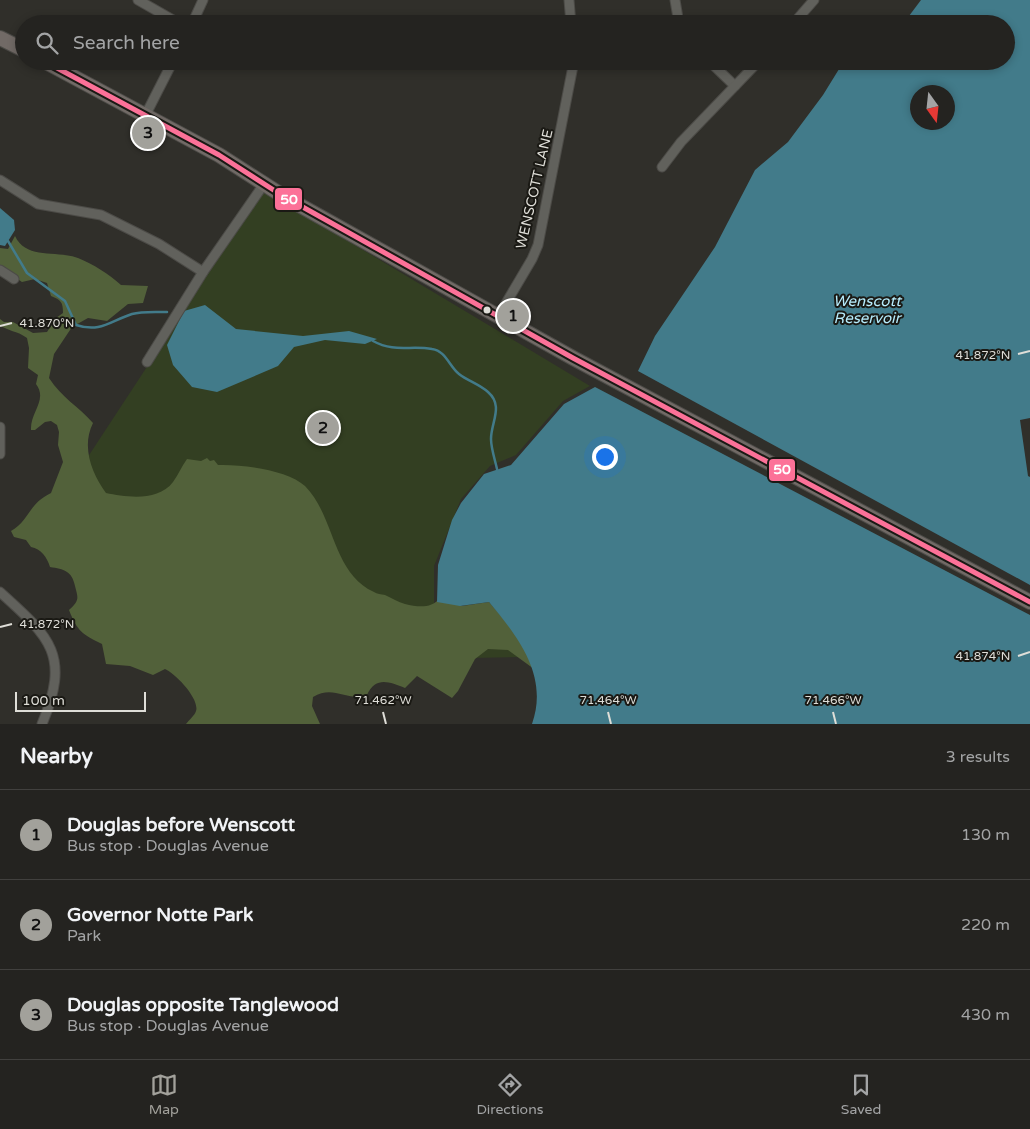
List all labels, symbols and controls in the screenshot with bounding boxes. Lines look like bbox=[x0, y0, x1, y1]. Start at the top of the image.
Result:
search box bbox=[15, 15, 1015, 70]
icon: search bbox=[33, 29, 61, 57]
text: Search here bbox=[73, 32, 180, 54]
north arrow bbox=[910, 85, 955, 130]
pin: 3 bbox=[132, 114, 164, 152]
street label: WENSCOTT LANE bbox=[512, 127, 557, 251]
line badge: 50 bbox=[274, 187, 303, 211]
text: 50 bbox=[280, 191, 298, 208]
water label: Wenscott Reservoir bbox=[833, 292, 903, 327]
pin: 1 bbox=[497, 297, 529, 335]
unlabelled marker bbox=[482, 305, 492, 315]
text: 41.870°N bbox=[20, 316, 74, 330]
text: 41.872°N bbox=[956, 348, 1010, 362]
pin: 2 bbox=[307, 409, 339, 447]
your location bbox=[592, 444, 618, 470]
line badge: 50 bbox=[768, 458, 796, 482]
text: 50 bbox=[773, 461, 791, 478]
text: 41.872°N bbox=[20, 617, 74, 631]
text: 41.874°N bbox=[956, 649, 1010, 663]
scale bar bbox=[15, 689, 146, 712]
text: 100 m bbox=[22, 692, 65, 709]
text: 71.462°W bbox=[354, 693, 412, 707]
text: 71.464°W bbox=[579, 693, 637, 707]
text: 71.466°W bbox=[804, 693, 862, 707]
text: Nearby bbox=[20, 744, 93, 769]
text: 3 results bbox=[946, 747, 1010, 767]
text: Douglas before Wenscott bbox=[67, 814, 295, 836]
text: 1 bbox=[31, 825, 41, 845]
text: 130 m bbox=[961, 825, 1010, 845]
text: Bus stop · Douglas Avenue bbox=[67, 836, 269, 856]
text: Governor Notte Park bbox=[67, 904, 253, 926]
text: 2 bbox=[31, 915, 41, 935]
text: 220 m bbox=[961, 915, 1010, 935]
text: Park bbox=[67, 926, 101, 946]
text: Douglas opposite Tanglewood bbox=[67, 994, 339, 1016]
text: 3 bbox=[31, 1005, 41, 1025]
text: 430 m bbox=[961, 1005, 1010, 1025]
text: Bus stop · Douglas Avenue bbox=[67, 1016, 269, 1036]
tab: Map bbox=[149, 1071, 179, 1118]
tab: Directions bbox=[476, 1071, 543, 1118]
tab: Saved bbox=[841, 1071, 881, 1118]

